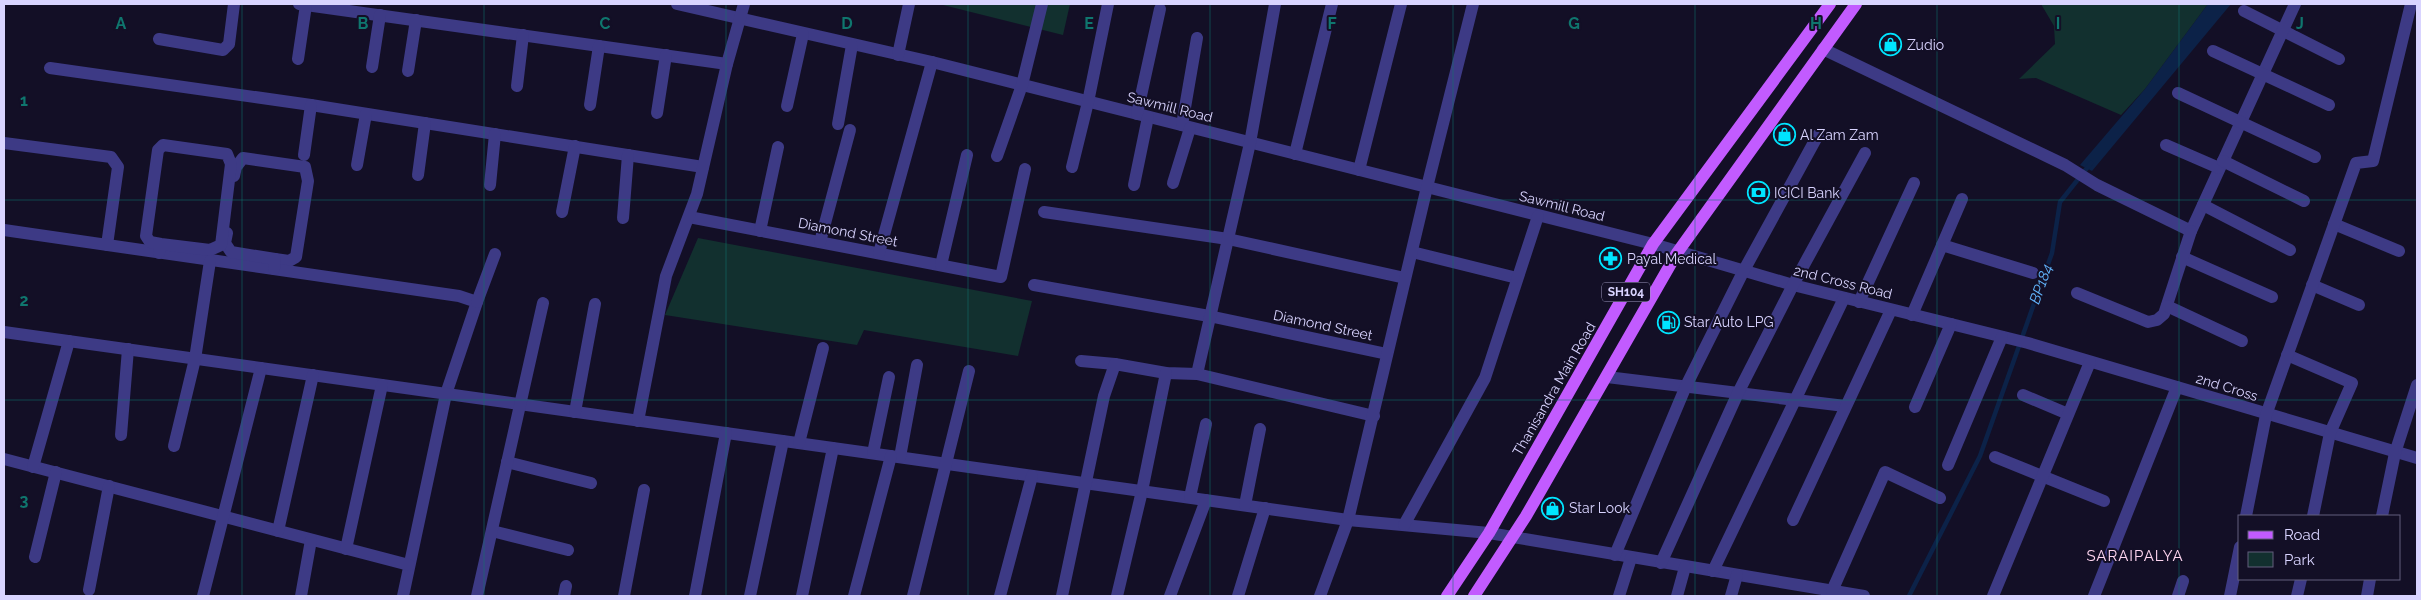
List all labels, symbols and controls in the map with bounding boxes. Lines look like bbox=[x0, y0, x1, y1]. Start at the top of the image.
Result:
text: A bbox=[116, 14, 127, 33]
text: B bbox=[358, 14, 369, 33]
text: C bbox=[600, 14, 611, 33]
text: D bbox=[841, 14, 853, 33]
text: E bbox=[1084, 14, 1094, 33]
text: F bbox=[1327, 14, 1337, 33]
text: G bbox=[1568, 14, 1580, 33]
text: H bbox=[1810, 14, 1822, 33]
text: I bbox=[2056, 14, 2060, 33]
text: J bbox=[2296, 14, 2304, 33]
shop icon: Zudio bbox=[1879, 33, 1903, 57]
place label: Zudio bbox=[1907, 37, 1944, 53]
street label: Sawmill Road bbox=[1126, 89, 1214, 125]
text: 1 bbox=[20, 91, 28, 110]
shop icon: Al Zam Zam bbox=[1772, 123, 1796, 147]
place label: Al Zam Zam bbox=[1800, 127, 1879, 143]
bank icon: ICICI Bank bbox=[1746, 181, 1770, 205]
place label: ICICI Bank bbox=[1774, 185, 1840, 201]
street label: Sawmill Road bbox=[1518, 188, 1606, 224]
street label: Diamond Street bbox=[797, 214, 899, 250]
pharmacy icon: Payal Medical bbox=[1599, 247, 1623, 271]
place label: Payal Medical bbox=[1627, 251, 1716, 267]
street label: 2nd Cross Road bbox=[1792, 262, 1894, 302]
water label: BP184 bbox=[2025, 262, 2057, 306]
road number: SH104 bbox=[1602, 282, 1650, 302]
text: 2 bbox=[19, 291, 29, 310]
street label: Diamond Street bbox=[1272, 307, 1374, 343]
fuel station icon: Star Auto LPG bbox=[1656, 310, 1680, 334]
place label: Star Auto LPG bbox=[1684, 314, 1773, 330]
street label: Thanisandra Main Road bbox=[1509, 320, 1599, 458]
street label: 2nd Cross bbox=[2194, 370, 2260, 404]
text: 3 bbox=[20, 491, 29, 510]
shop icon: Star Look bbox=[1541, 496, 1565, 520]
place label: Star Look bbox=[1569, 500, 1631, 516]
legend bbox=[2238, 515, 2401, 580]
text: Road bbox=[2284, 526, 2320, 544]
district label: SARAIPALYA bbox=[2086, 547, 2184, 565]
text: Park bbox=[2284, 551, 2315, 569]

